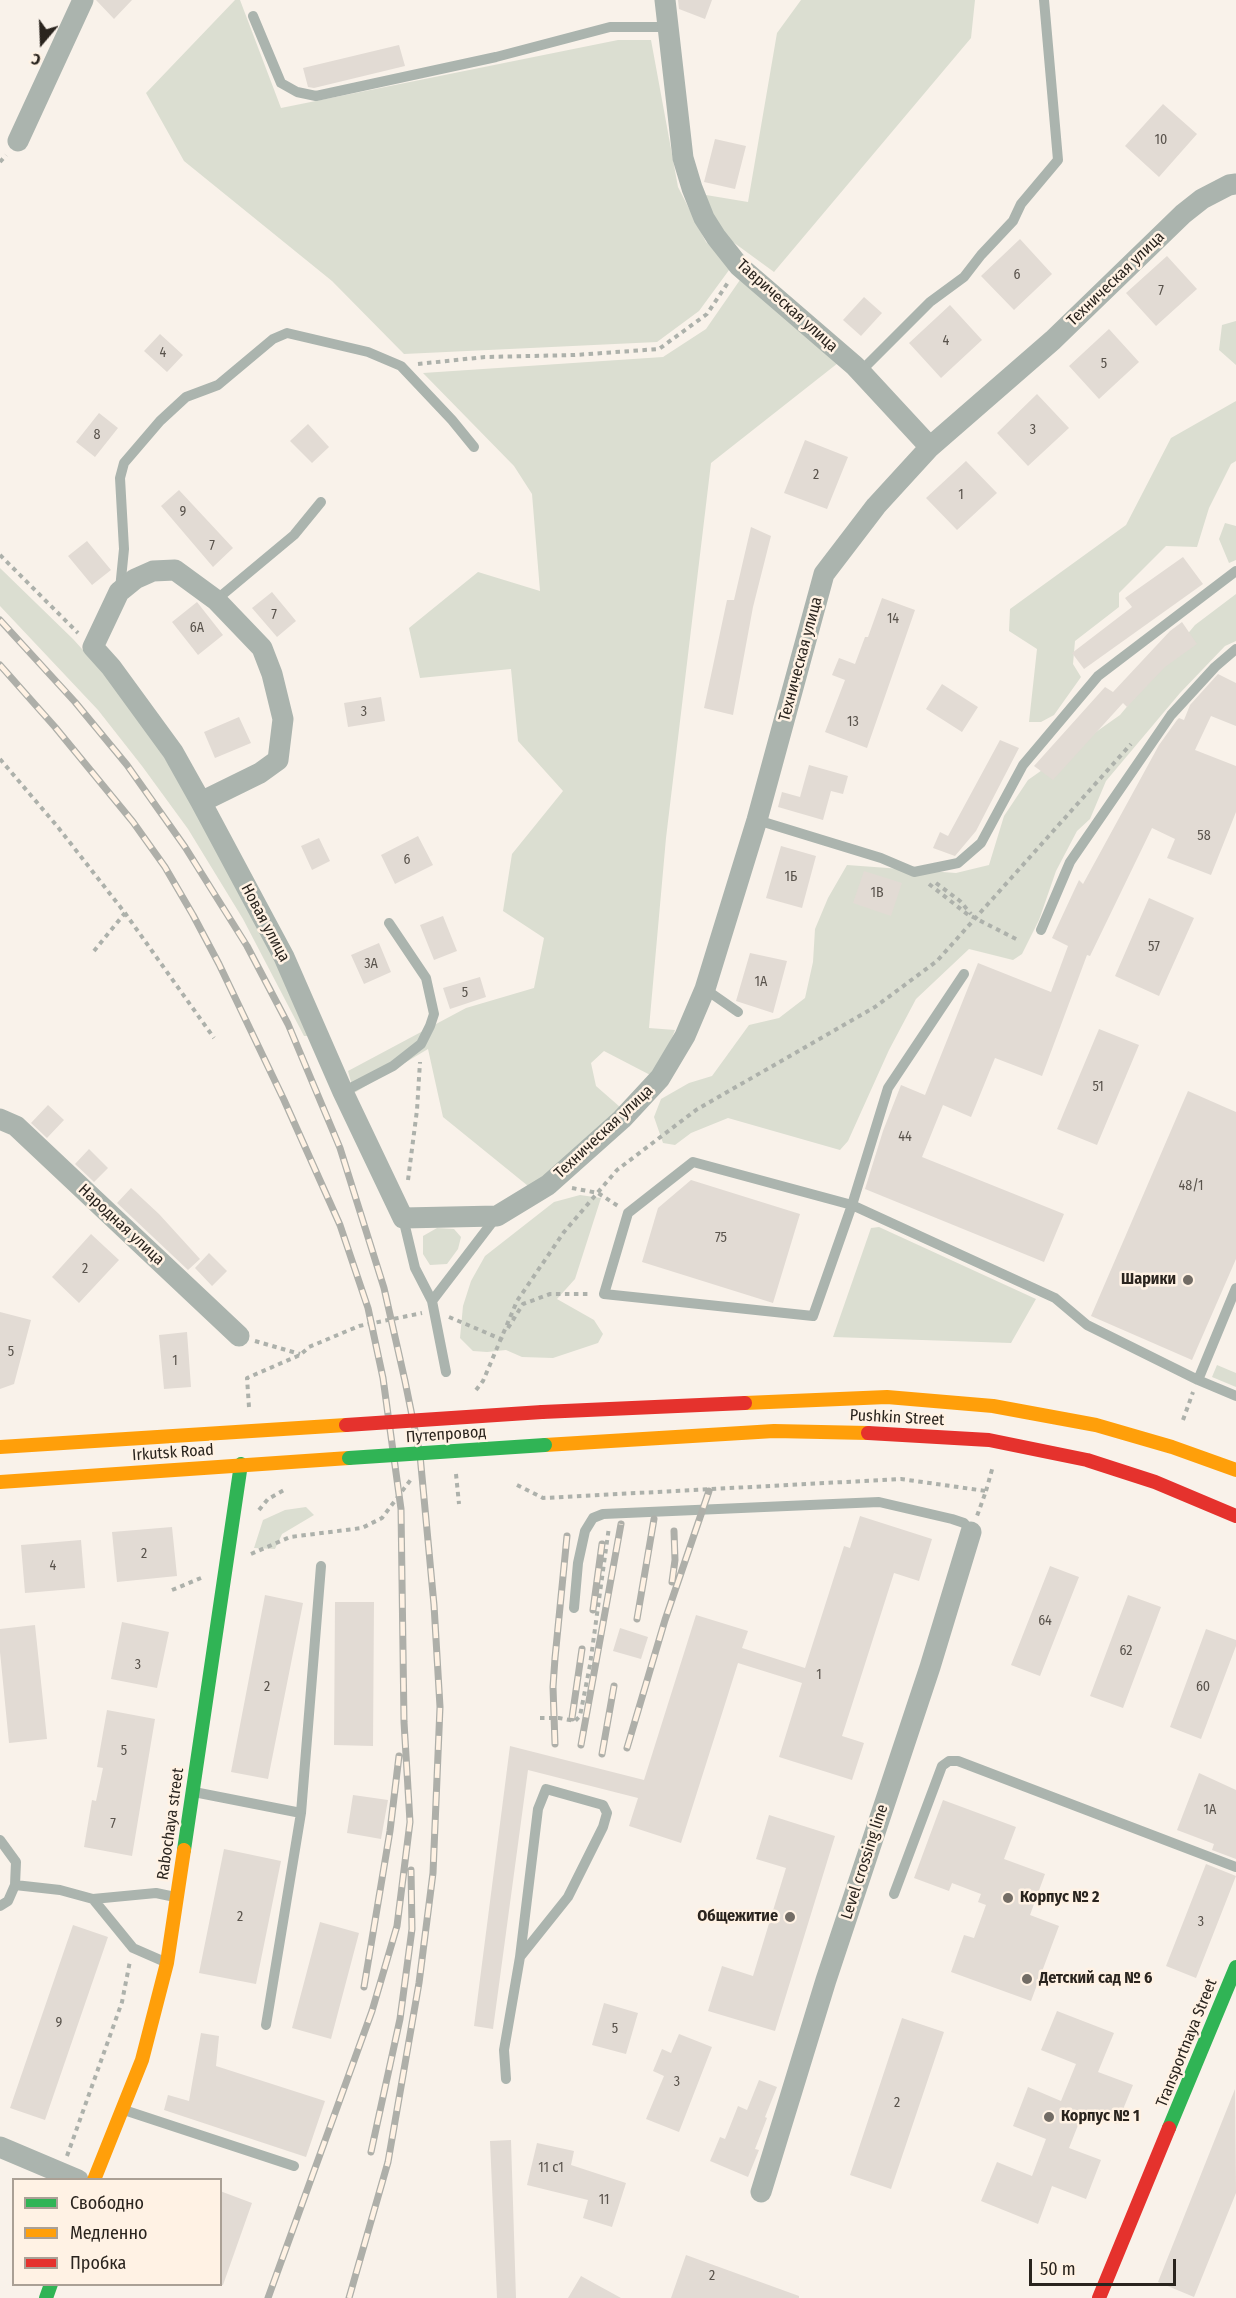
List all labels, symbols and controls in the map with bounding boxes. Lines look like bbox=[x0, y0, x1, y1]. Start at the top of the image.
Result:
north arrow bbox=[12, 12, 72, 72]
text: С bbox=[29, 49, 43, 70]
house number: 10 bbox=[1155, 132, 1167, 148]
street label: Техническая улица bbox=[1063, 228, 1169, 330]
street label: Таврическая улица bbox=[733, 256, 841, 356]
house number: 6 bbox=[1014, 267, 1020, 283]
house number: 7 bbox=[1158, 283, 1164, 299]
house number: 4 bbox=[943, 333, 949, 349]
house number: 4 bbox=[160, 345, 166, 361]
house number: 5 bbox=[1101, 356, 1107, 372]
house number: 3 bbox=[1030, 422, 1036, 438]
house number: 8 bbox=[94, 427, 100, 443]
house number: 2 bbox=[813, 467, 819, 483]
house number: 1 bbox=[958, 487, 964, 503]
house number: 9 bbox=[180, 504, 186, 520]
house number: 7 bbox=[209, 538, 215, 554]
street label: Техническая улица bbox=[775, 595, 827, 723]
house number: 7 bbox=[271, 607, 277, 623]
house number: 14 bbox=[887, 611, 899, 627]
house number: 6А bbox=[190, 620, 204, 636]
house number: 3 bbox=[361, 704, 367, 720]
house number: 13 bbox=[847, 714, 859, 730]
house number: 58 bbox=[1197, 828, 1211, 844]
house number: 6 bbox=[404, 852, 410, 868]
house number: 1Б bbox=[785, 869, 797, 885]
street label: Новая улица bbox=[236, 881, 294, 965]
house number: 1В bbox=[870, 885, 884, 901]
house number: 57 bbox=[1148, 939, 1160, 955]
house number: 3А bbox=[364, 956, 378, 972]
house number: 1А bbox=[755, 974, 767, 990]
house number: 5 bbox=[462, 985, 468, 1001]
house number: 51 bbox=[1092, 1079, 1104, 1095]
street label: Техническая улица bbox=[551, 1081, 657, 1183]
house number: 44 bbox=[898, 1129, 912, 1145]
house number: 48/1 bbox=[1179, 1178, 1203, 1194]
street label: Народная улица bbox=[74, 1180, 168, 1270]
house number: 75 bbox=[715, 1230, 727, 1246]
house number: 2 bbox=[82, 1261, 88, 1277]
place label: Шарики bbox=[1121, 1270, 1176, 1290]
marker: Шарики bbox=[1181, 1273, 1195, 1287]
house number: 5 bbox=[8, 1344, 14, 1360]
house number: 1 bbox=[172, 1353, 178, 1369]
street label: Pushkin Street bbox=[849, 1406, 945, 1430]
street label: Путепровод bbox=[405, 1423, 487, 1447]
street label: Irkutsk Road bbox=[131, 1441, 215, 1465]
house number: 2 bbox=[141, 1546, 147, 1562]
house number: 4 bbox=[50, 1558, 56, 1574]
house number: 64 bbox=[1038, 1613, 1052, 1629]
house number: 62 bbox=[1120, 1643, 1132, 1659]
house number: 3 bbox=[135, 1657, 141, 1673]
house number: 1 bbox=[816, 1667, 822, 1683]
house number: 2 bbox=[264, 1679, 270, 1695]
house number: 60 bbox=[1196, 1679, 1210, 1695]
house number: 5 bbox=[121, 1743, 127, 1759]
street label: Rabochaya street bbox=[154, 1767, 188, 1881]
street label: Level crossing line bbox=[837, 1802, 893, 1922]
house number: 1А bbox=[1204, 1802, 1216, 1818]
house number: 7 bbox=[110, 1816, 116, 1832]
place label: Корпус № 2 bbox=[1020, 1888, 1099, 1908]
marker: Корпус № 2 bbox=[1001, 1891, 1015, 1905]
place label: Общежитие bbox=[697, 1907, 778, 1927]
house number: 2 bbox=[237, 1909, 243, 1925]
marker: Общежитие bbox=[783, 1910, 797, 1924]
house number: 3 bbox=[1198, 1914, 1204, 1930]
place label: Детский сад № 6 bbox=[1039, 1969, 1152, 1989]
marker: Детский сад № 6 bbox=[1020, 1972, 1034, 1986]
street label: Transportnaya Street bbox=[1152, 1976, 1222, 2110]
house number: 9 bbox=[56, 2015, 62, 2031]
house number: 5 bbox=[612, 2021, 618, 2037]
house number: 3 bbox=[674, 2074, 680, 2090]
house number: 2 bbox=[894, 2095, 900, 2111]
place label: Корпус № 1 bbox=[1061, 2107, 1140, 2127]
marker: Корпус № 1 bbox=[1042, 2110, 1056, 2124]
house number: 11 с1 bbox=[538, 2160, 564, 2176]
legend bbox=[12, 2178, 222, 2286]
text: Свободно bbox=[70, 2192, 144, 2214]
house number: 11 bbox=[599, 2192, 609, 2208]
text: Медленно bbox=[70, 2222, 148, 2244]
scale bar bbox=[1032, 2247, 1179, 2285]
text: Пробка bbox=[70, 2252, 126, 2274]
text: 50 m bbox=[1040, 2258, 1076, 2280]
house number: 2 bbox=[709, 2268, 715, 2284]

